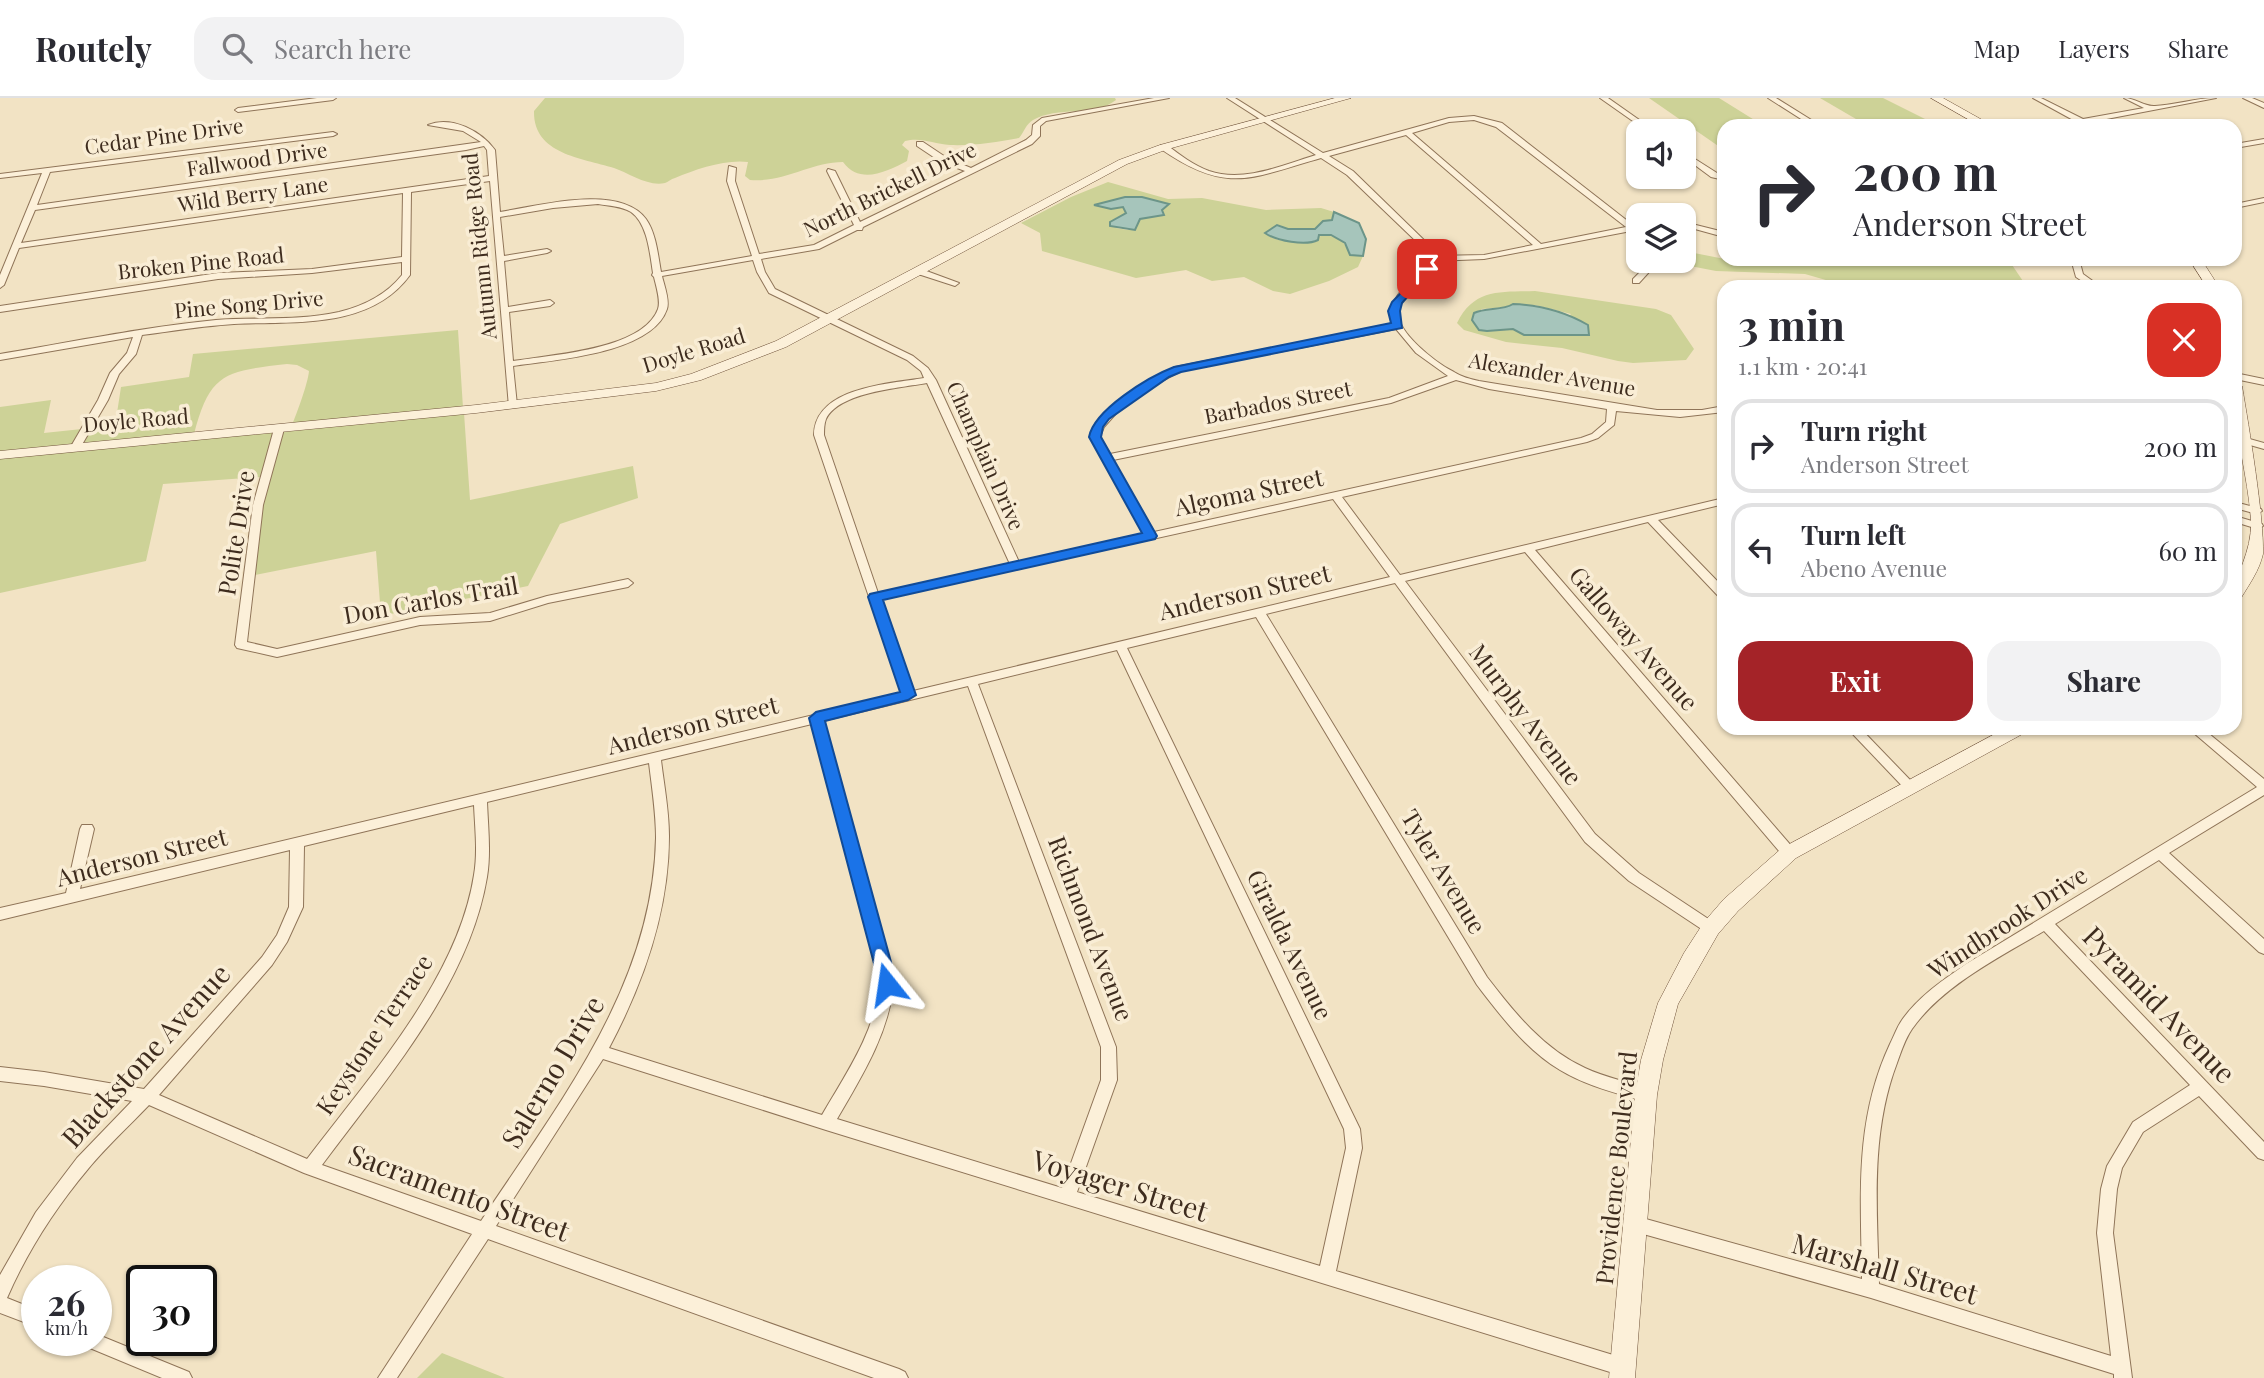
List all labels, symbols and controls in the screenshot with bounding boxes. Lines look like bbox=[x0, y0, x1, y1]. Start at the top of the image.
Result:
search box bbox=[194, 17, 684, 80]
text: Routely bbox=[35, 26, 152, 70]
icon: search bbox=[218, 29, 256, 67]
text: Search here bbox=[274, 31, 411, 66]
text: Map bbox=[1974, 32, 2020, 64]
text: Layers bbox=[2058, 32, 2130, 64]
text: Share bbox=[2168, 32, 2229, 64]
street label: Cedar Pine Drive bbox=[83, 110, 245, 160]
map controls bbox=[1626, 119, 1696, 273]
button: sound bbox=[1626, 119, 1696, 189]
street label: Fallwood Drive bbox=[184, 134, 329, 182]
street label: North Brickell Drive bbox=[798, 134, 980, 242]
text: 200 m bbox=[1853, 138, 1998, 203]
icon: right bbox=[1738, 147, 1829, 238]
street label: Autumn Ridge Road bbox=[454, 152, 502, 342]
street label: Wild Berry Lane bbox=[175, 169, 330, 218]
text: Anderson Street bbox=[1853, 201, 2086, 244]
button: layers bbox=[1626, 203, 1696, 273]
street label: Broken Pine Road bbox=[116, 239, 285, 285]
pin bbox=[1397, 239, 1457, 299]
icon: arrive bbox=[1408, 250, 1446, 288]
street label: Pine Song Drive bbox=[173, 283, 325, 323]
text: 3 min bbox=[1738, 296, 1845, 352]
button: close bbox=[2147, 303, 2221, 377]
street label: Doyle Road bbox=[639, 320, 748, 378]
street label: Alexander Avenue bbox=[1466, 344, 1638, 401]
text: 1.1 km · 20:41 bbox=[1738, 350, 1867, 381]
street label: Barbados Street bbox=[1202, 373, 1354, 429]
street label: Champlain Drive bbox=[942, 376, 1032, 534]
street label: Doyle Road bbox=[82, 400, 190, 438]
text: Turn right bbox=[1801, 413, 1927, 448]
icon: right bbox=[1742, 427, 1780, 465]
text: 200 m bbox=[2144, 429, 2217, 464]
text: Anderson Street bbox=[1801, 448, 1969, 479]
street label: Algoma Street bbox=[1170, 460, 1326, 523]
street label: Polite Drive bbox=[209, 468, 261, 597]
text: Turn left bbox=[1801, 517, 1906, 552]
icon: left bbox=[1742, 531, 1780, 569]
text: 60 m bbox=[2158, 533, 2217, 568]
text: Abeno Avenue bbox=[1801, 552, 1947, 583]
street label: Anderson Street bbox=[1155, 556, 1334, 627]
street label: Galloway Avenue bbox=[1563, 559, 1706, 717]
street label: Don Carlos Trail bbox=[341, 568, 521, 630]
street label: Murphy Avenue bbox=[1463, 637, 1590, 791]
button: Exit bbox=[1738, 641, 1973, 721]
button: Share bbox=[1987, 641, 2221, 721]
street label: Anderson Street bbox=[603, 687, 782, 761]
street label: Tyler Avenue bbox=[1395, 803, 1494, 939]
street label: Anderson Street bbox=[52, 819, 231, 893]
street label: Richmond Avenue bbox=[1042, 831, 1142, 1025]
street label: Windbrook Drive bbox=[1920, 858, 2093, 985]
street label: Giralda Avenue bbox=[1241, 864, 1341, 1024]
street label: Pyramid Avenue bbox=[2076, 917, 2244, 1090]
street label: Keystone Terrace bbox=[308, 947, 439, 1120]
position arrow bbox=[850, 947, 924, 1021]
street label: Blackstone Avenue bbox=[52, 955, 237, 1155]
street label: Salerno Drive bbox=[492, 988, 612, 1154]
street label: Providence Boulevard bbox=[1587, 1049, 1643, 1286]
street label: Sacramento Street bbox=[344, 1134, 576, 1249]
street label: Voyager Street bbox=[1027, 1140, 1214, 1229]
street label: Marshall Street bbox=[1788, 1223, 1984, 1312]
speed limit sign: 30 bbox=[126, 1265, 217, 1356]
text: 26 bbox=[48, 1278, 85, 1325]
text: km/h bbox=[45, 1316, 88, 1340]

